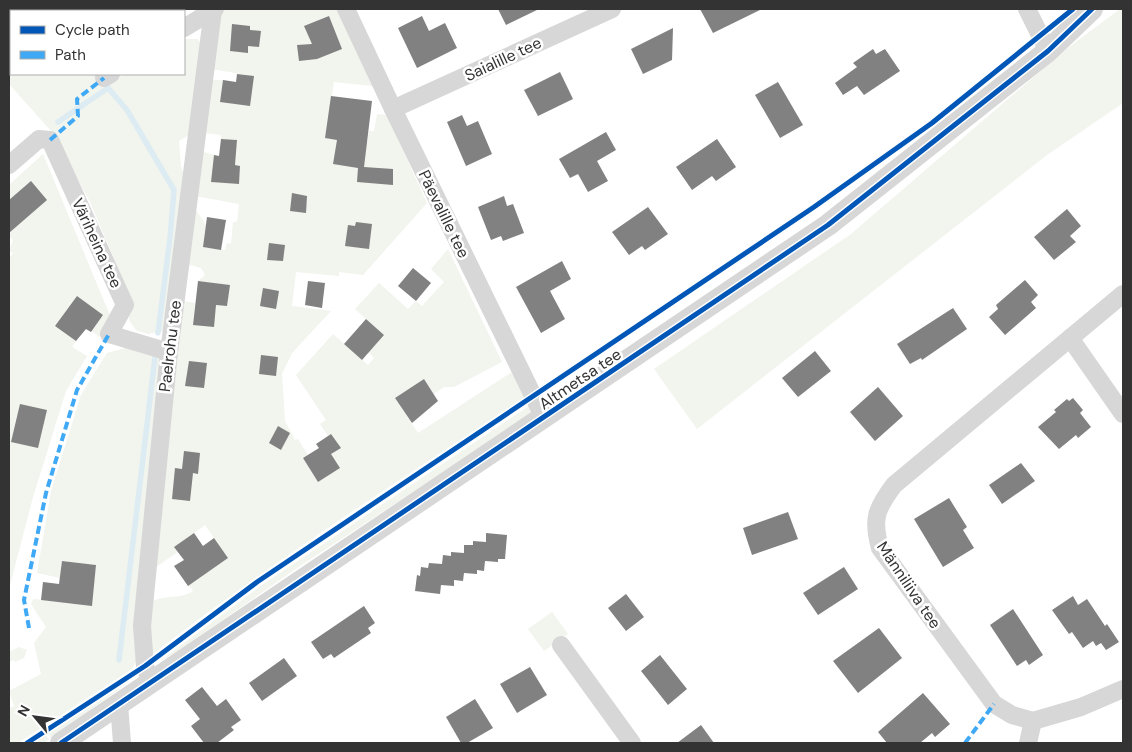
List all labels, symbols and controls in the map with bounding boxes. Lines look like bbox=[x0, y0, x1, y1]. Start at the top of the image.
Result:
legend bbox=[10, 10, 185, 75]
text: Cycle path bbox=[55, 20, 130, 40]
street label: Saialille tee bbox=[461, 32, 545, 86]
text: Path bbox=[55, 45, 86, 65]
street label: Päevalille tee bbox=[414, 167, 474, 261]
street label: Väriheina tee bbox=[67, 195, 127, 291]
street label: Paelrohu tee bbox=[154, 299, 186, 393]
street label: Altmetsa tee bbox=[535, 344, 625, 414]
street label: Männiliiva tee bbox=[872, 537, 946, 633]
north arrow bbox=[10, 692, 60, 742]
text: N bbox=[13, 702, 34, 720]

